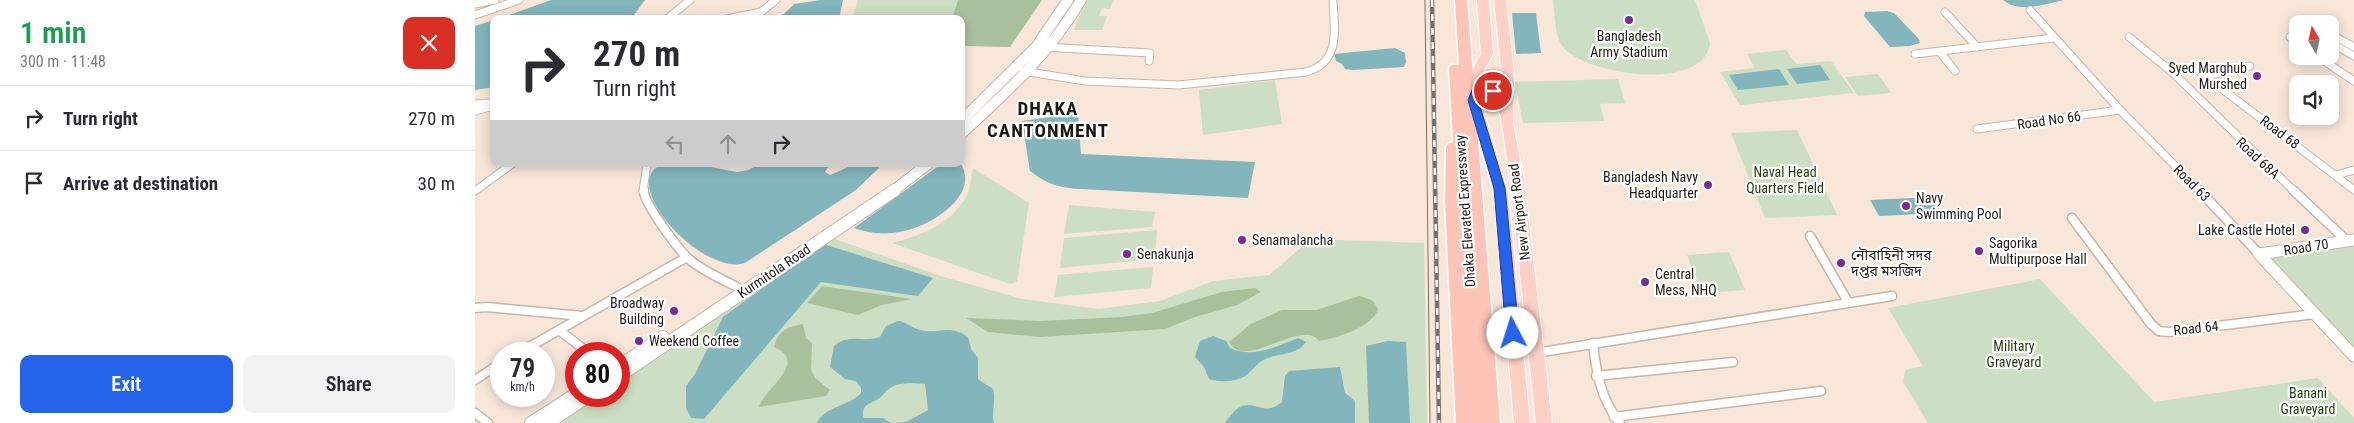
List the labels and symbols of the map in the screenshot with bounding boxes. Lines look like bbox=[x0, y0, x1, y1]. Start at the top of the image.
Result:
marker: Bangladesh Army Stadium bbox=[1623, 14, 1635, 26]
north arrow bbox=[2289, 15, 2339, 65]
place label: Bangladesh Army Stadium bbox=[1590, 28, 1668, 60]
place label: Syed Marghub Murshed bbox=[2169, 60, 2247, 92]
pin bbox=[1472, 70, 1514, 112]
marker: Syed Marghub Murshed bbox=[2251, 70, 2263, 82]
district label: DHAKA CANTONMENT bbox=[987, 97, 1109, 142]
street label: Road No 66 bbox=[2016, 108, 2082, 132]
street label: Road 68 bbox=[2257, 112, 2303, 152]
street label: Dhaka Elevated Expressway bbox=[1452, 134, 1478, 288]
street label: Road 68A bbox=[2233, 134, 2283, 182]
street label: Road 63 bbox=[2170, 161, 2214, 205]
street label: New Airport Road bbox=[1505, 163, 1533, 261]
park label: Naval Head Quarters Field bbox=[1746, 164, 1824, 196]
place label: Bangladesh Navy Headquarter bbox=[1603, 169, 1698, 201]
marker: Bangladesh Navy Headquarter bbox=[1702, 179, 1714, 191]
place label: Navy Swimming Pool bbox=[1916, 190, 2002, 222]
marker: Navy Swimming Pool bbox=[1900, 200, 1912, 212]
place label: Lake Castle Hotel bbox=[2198, 222, 2295, 238]
marker: Lake Castle Hotel bbox=[2299, 224, 2311, 236]
place label: Senamalancha bbox=[1252, 232, 1333, 248]
marker: Senamalancha bbox=[1236, 234, 1248, 246]
place label: Sagorika Multipurpose Hall bbox=[1989, 235, 2087, 267]
street label: Road 70 bbox=[2282, 236, 2330, 258]
street label: Kurmitola Road bbox=[734, 241, 814, 301]
marker: Sagorika Multipurpose Hall bbox=[1973, 245, 1985, 257]
place label: Senakunja bbox=[1137, 246, 1194, 262]
place label: নৌবাহিনী সদর দপ্তর মসজিদ bbox=[1850, 247, 1932, 279]
marker: Senakunja bbox=[1121, 248, 1133, 260]
marker: নৌবাহিনী সদর দপ্তর মসজিদ bbox=[1835, 257, 1847, 269]
place label: Central Mess, NHQ bbox=[1655, 266, 1717, 298]
marker: Central Mess, NHQ bbox=[1639, 276, 1651, 288]
place label: Broadway Building bbox=[610, 295, 664, 327]
marker: Broadway Building bbox=[668, 305, 680, 317]
position arrow bbox=[1486, 306, 1538, 358]
street label: Road 64 bbox=[2173, 318, 2219, 338]
place label: Weekend Coffee bbox=[649, 333, 739, 349]
marker: Weekend Coffee bbox=[633, 335, 645, 347]
park label: Military Graveyard bbox=[1987, 338, 2041, 370]
speed limit sign: 80 bbox=[565, 342, 630, 407]
park label: Banani Graveyard bbox=[2281, 385, 2335, 417]

